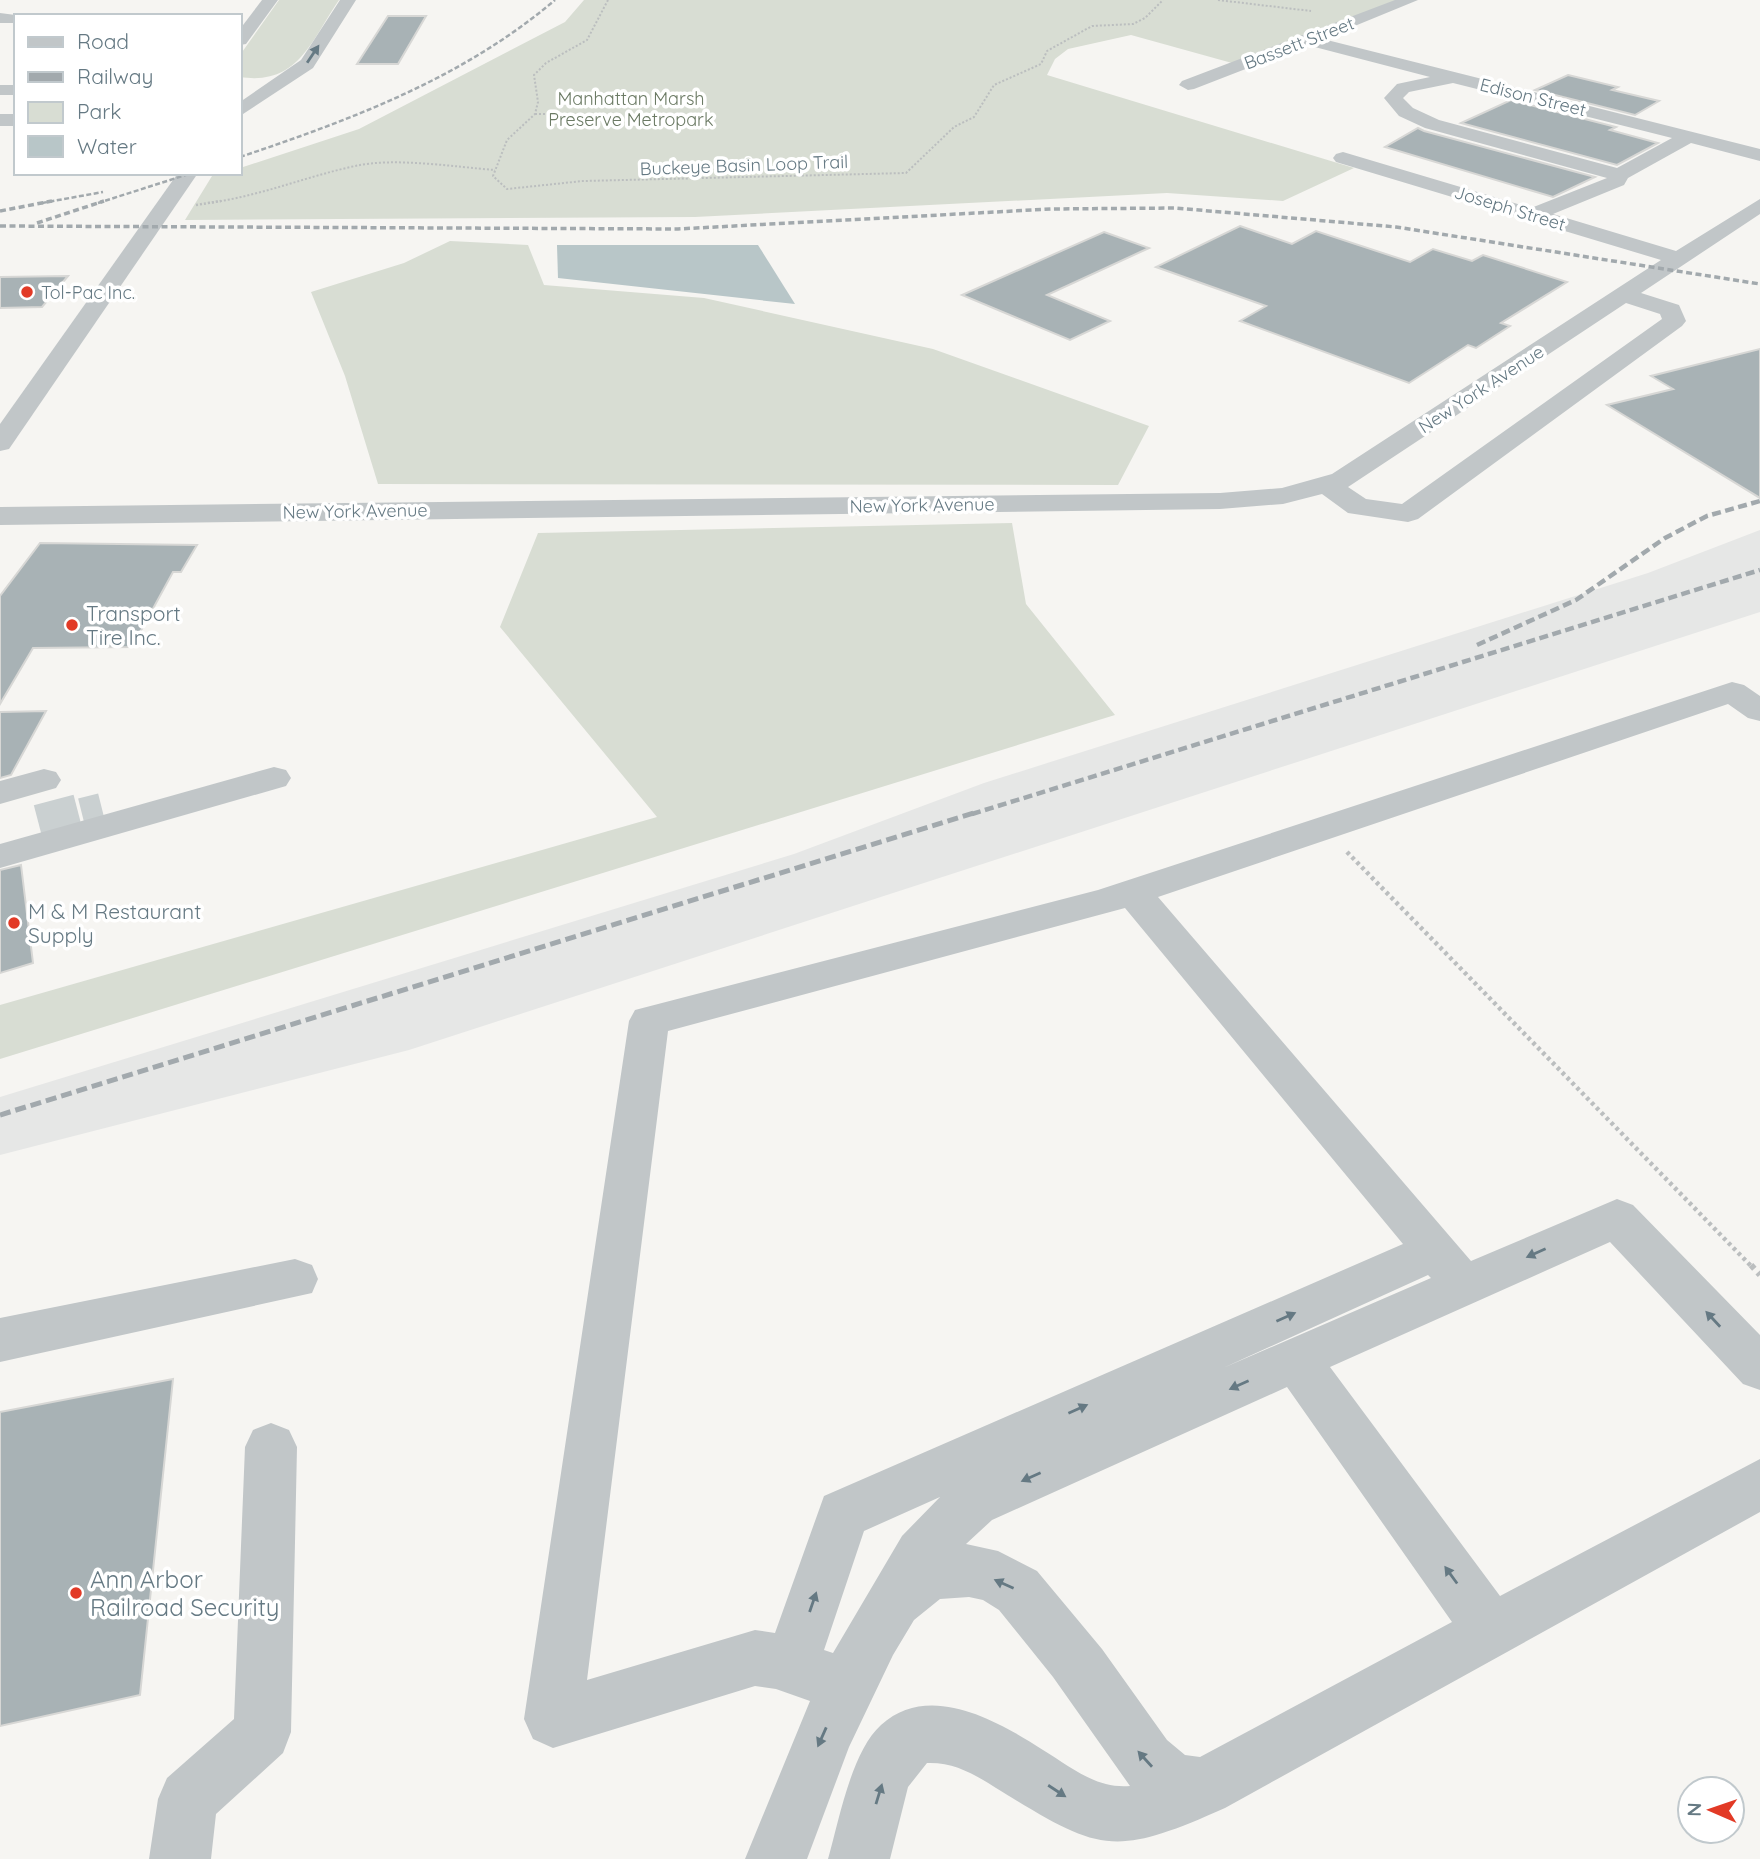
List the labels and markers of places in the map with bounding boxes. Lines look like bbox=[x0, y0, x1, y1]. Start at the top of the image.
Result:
place label: Tol-Pac Inc. bbox=[41, 281, 135, 304]
marker: Tol-Pac Inc. bbox=[19, 284, 35, 300]
place label: Transport Tire Inc. bbox=[86, 600, 181, 650]
marker: Transport Tire Inc. bbox=[64, 617, 80, 633]
place label: M & M Restaurant Supply bbox=[28, 898, 201, 948]
marker: M & M Restaurant Supply bbox=[6, 915, 22, 931]
place label: Ann Arbor Railroad Security bbox=[90, 1564, 280, 1622]
marker: Ann Arbor Railroad Security bbox=[68, 1585, 84, 1601]

